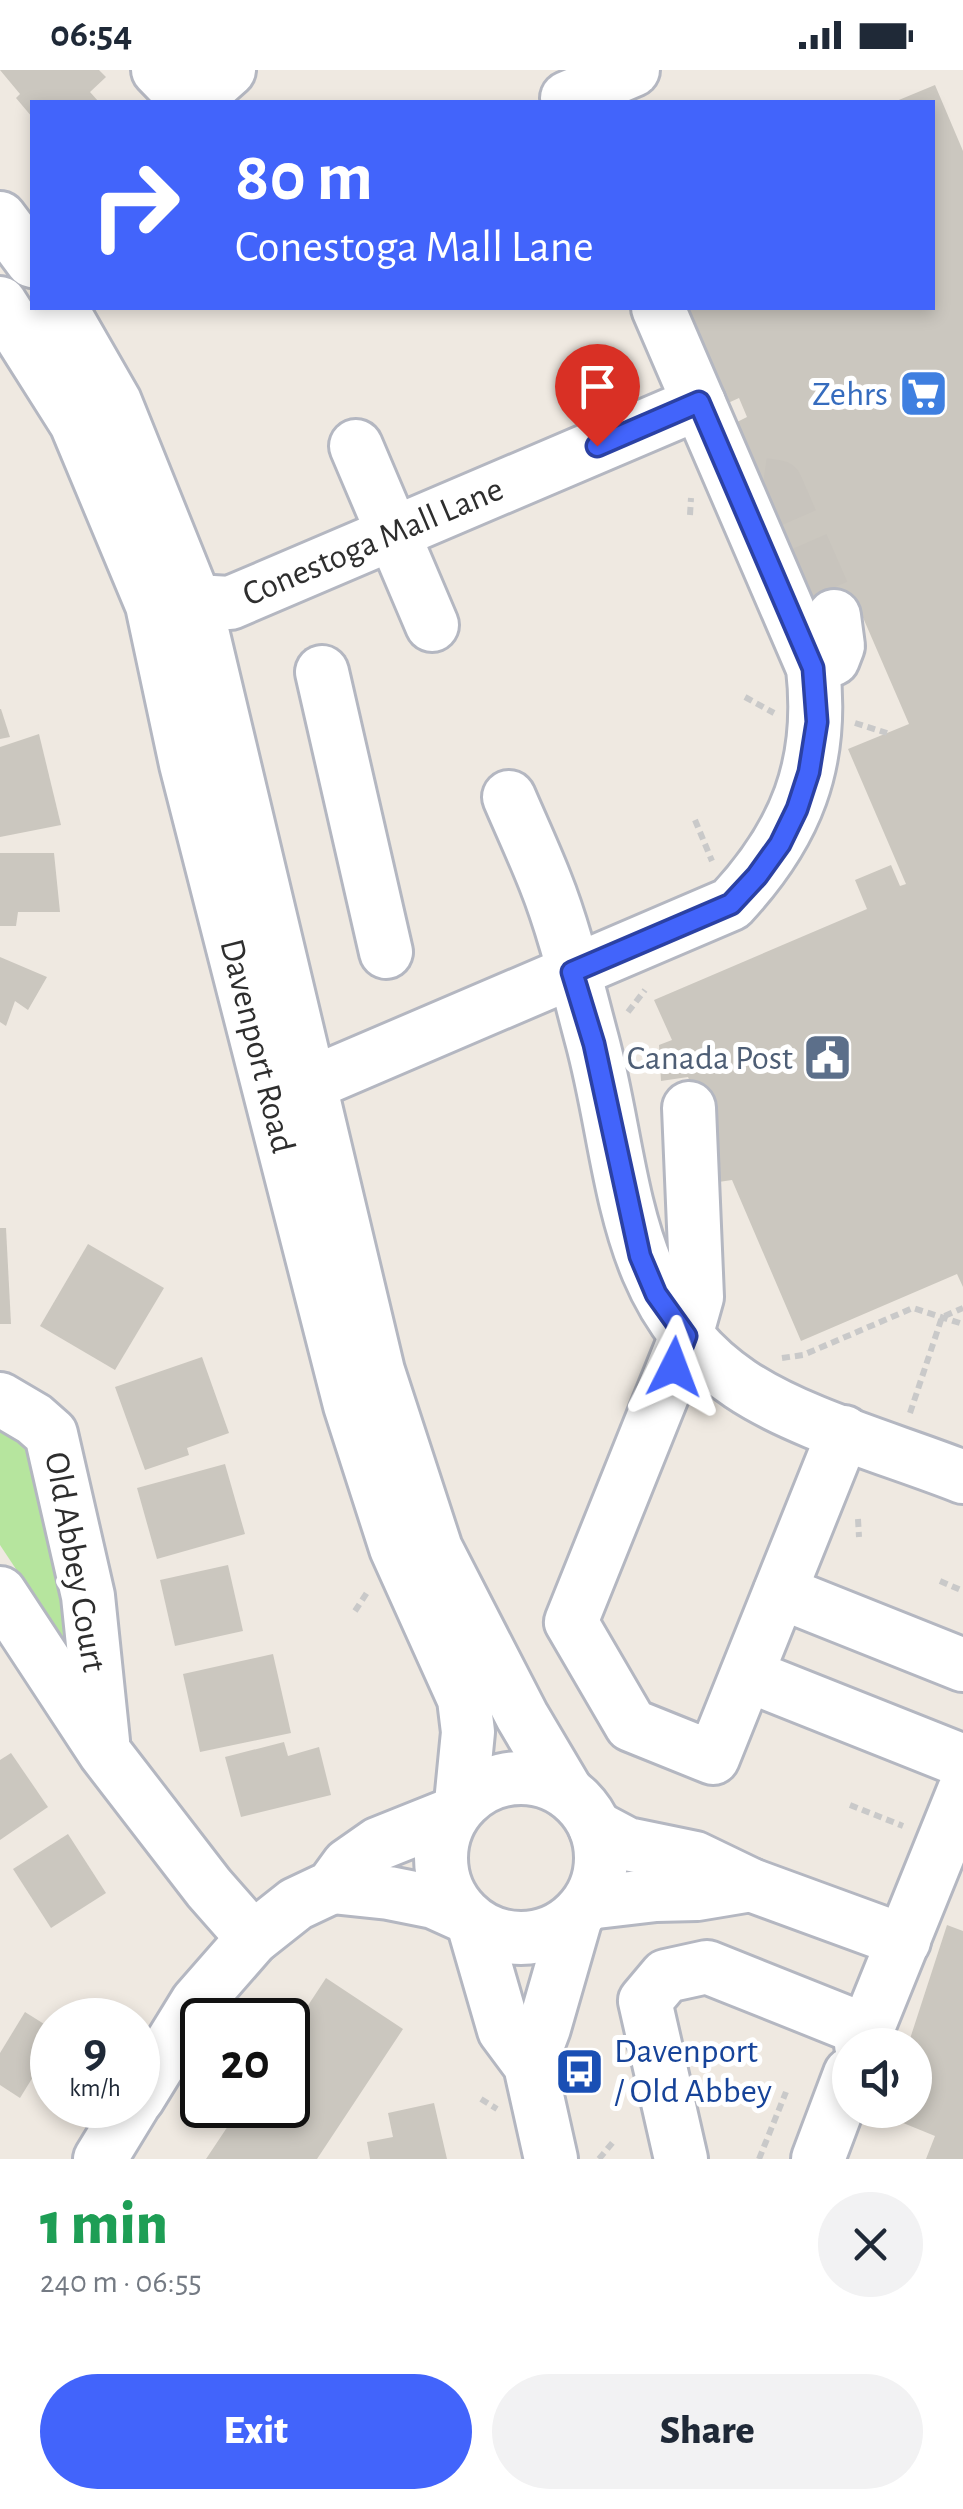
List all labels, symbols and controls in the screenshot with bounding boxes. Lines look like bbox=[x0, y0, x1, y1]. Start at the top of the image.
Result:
text: 06:54 bbox=[50, 16, 132, 54]
icon: right bbox=[70, 140, 200, 270]
text: 80 m bbox=[235, 143, 373, 213]
text: Conestoga Mall Lane bbox=[235, 225, 594, 270]
pin bbox=[555, 344, 640, 447]
icon: arrive bbox=[570, 359, 625, 414]
supermarket icon: Zehrs bbox=[897, 368, 949, 420]
place label: Zehrs bbox=[812, 377, 888, 412]
street label: Conestoga Mall Lane bbox=[238, 471, 508, 613]
street label: Davenport Road bbox=[213, 935, 301, 1157]
public building icon: Canada Post bbox=[802, 1032, 854, 1084]
place label: Canada Post bbox=[627, 1041, 793, 1076]
position arrow bbox=[622, 1315, 726, 1419]
street label: Old Abbey Court bbox=[38, 1449, 112, 1675]
speed limit sign: 20 bbox=[180, 1998, 310, 2128]
text: 9 bbox=[83, 2026, 107, 2076]
map controls bbox=[832, 2028, 932, 2128]
button: sound bbox=[832, 2028, 932, 2128]
place label: Davenport / Old Abbey bbox=[614, 2034, 772, 2109]
bus stop icon: Davenport / Old Abbey bbox=[553, 2045, 605, 2097]
text: km/h bbox=[69, 2076, 121, 2101]
button: close bbox=[818, 2192, 923, 2297]
text: 1 min bbox=[40, 2195, 168, 2255]
text: 240 m · 06:55 bbox=[40, 2266, 202, 2298]
button: Exit bbox=[40, 2374, 472, 2489]
button: Share bbox=[492, 2374, 923, 2489]

